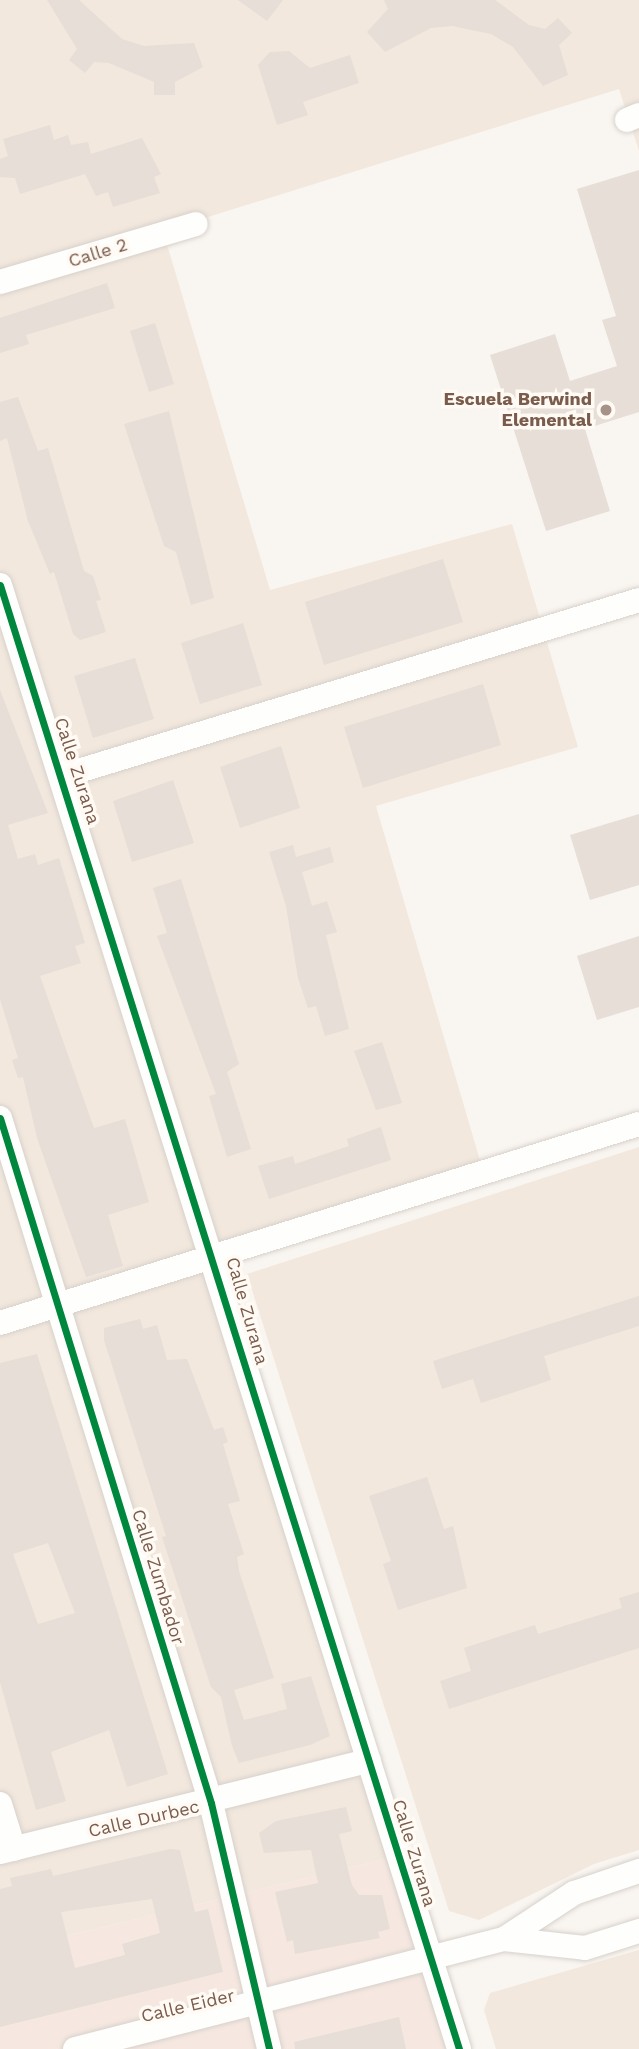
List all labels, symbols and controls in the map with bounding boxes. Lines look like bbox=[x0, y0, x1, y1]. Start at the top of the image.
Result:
street label: Calle 2 bbox=[66, 234, 130, 272]
place label: Escuela Berwind Elemental bbox=[443, 389, 592, 432]
marker: Escuela Berwind Elemental bbox=[598, 402, 614, 418]
street label: Calle Zurana bbox=[50, 715, 104, 827]
street label: Calle Zurana bbox=[221, 1255, 273, 1367]
street label: Calle Zumbador bbox=[127, 1507, 189, 1647]
street label: Calle Durbec bbox=[86, 1796, 202, 1842]
street label: Calle Zurana bbox=[387, 1797, 441, 1909]
street label: Calle Eider bbox=[139, 1985, 237, 2027]

